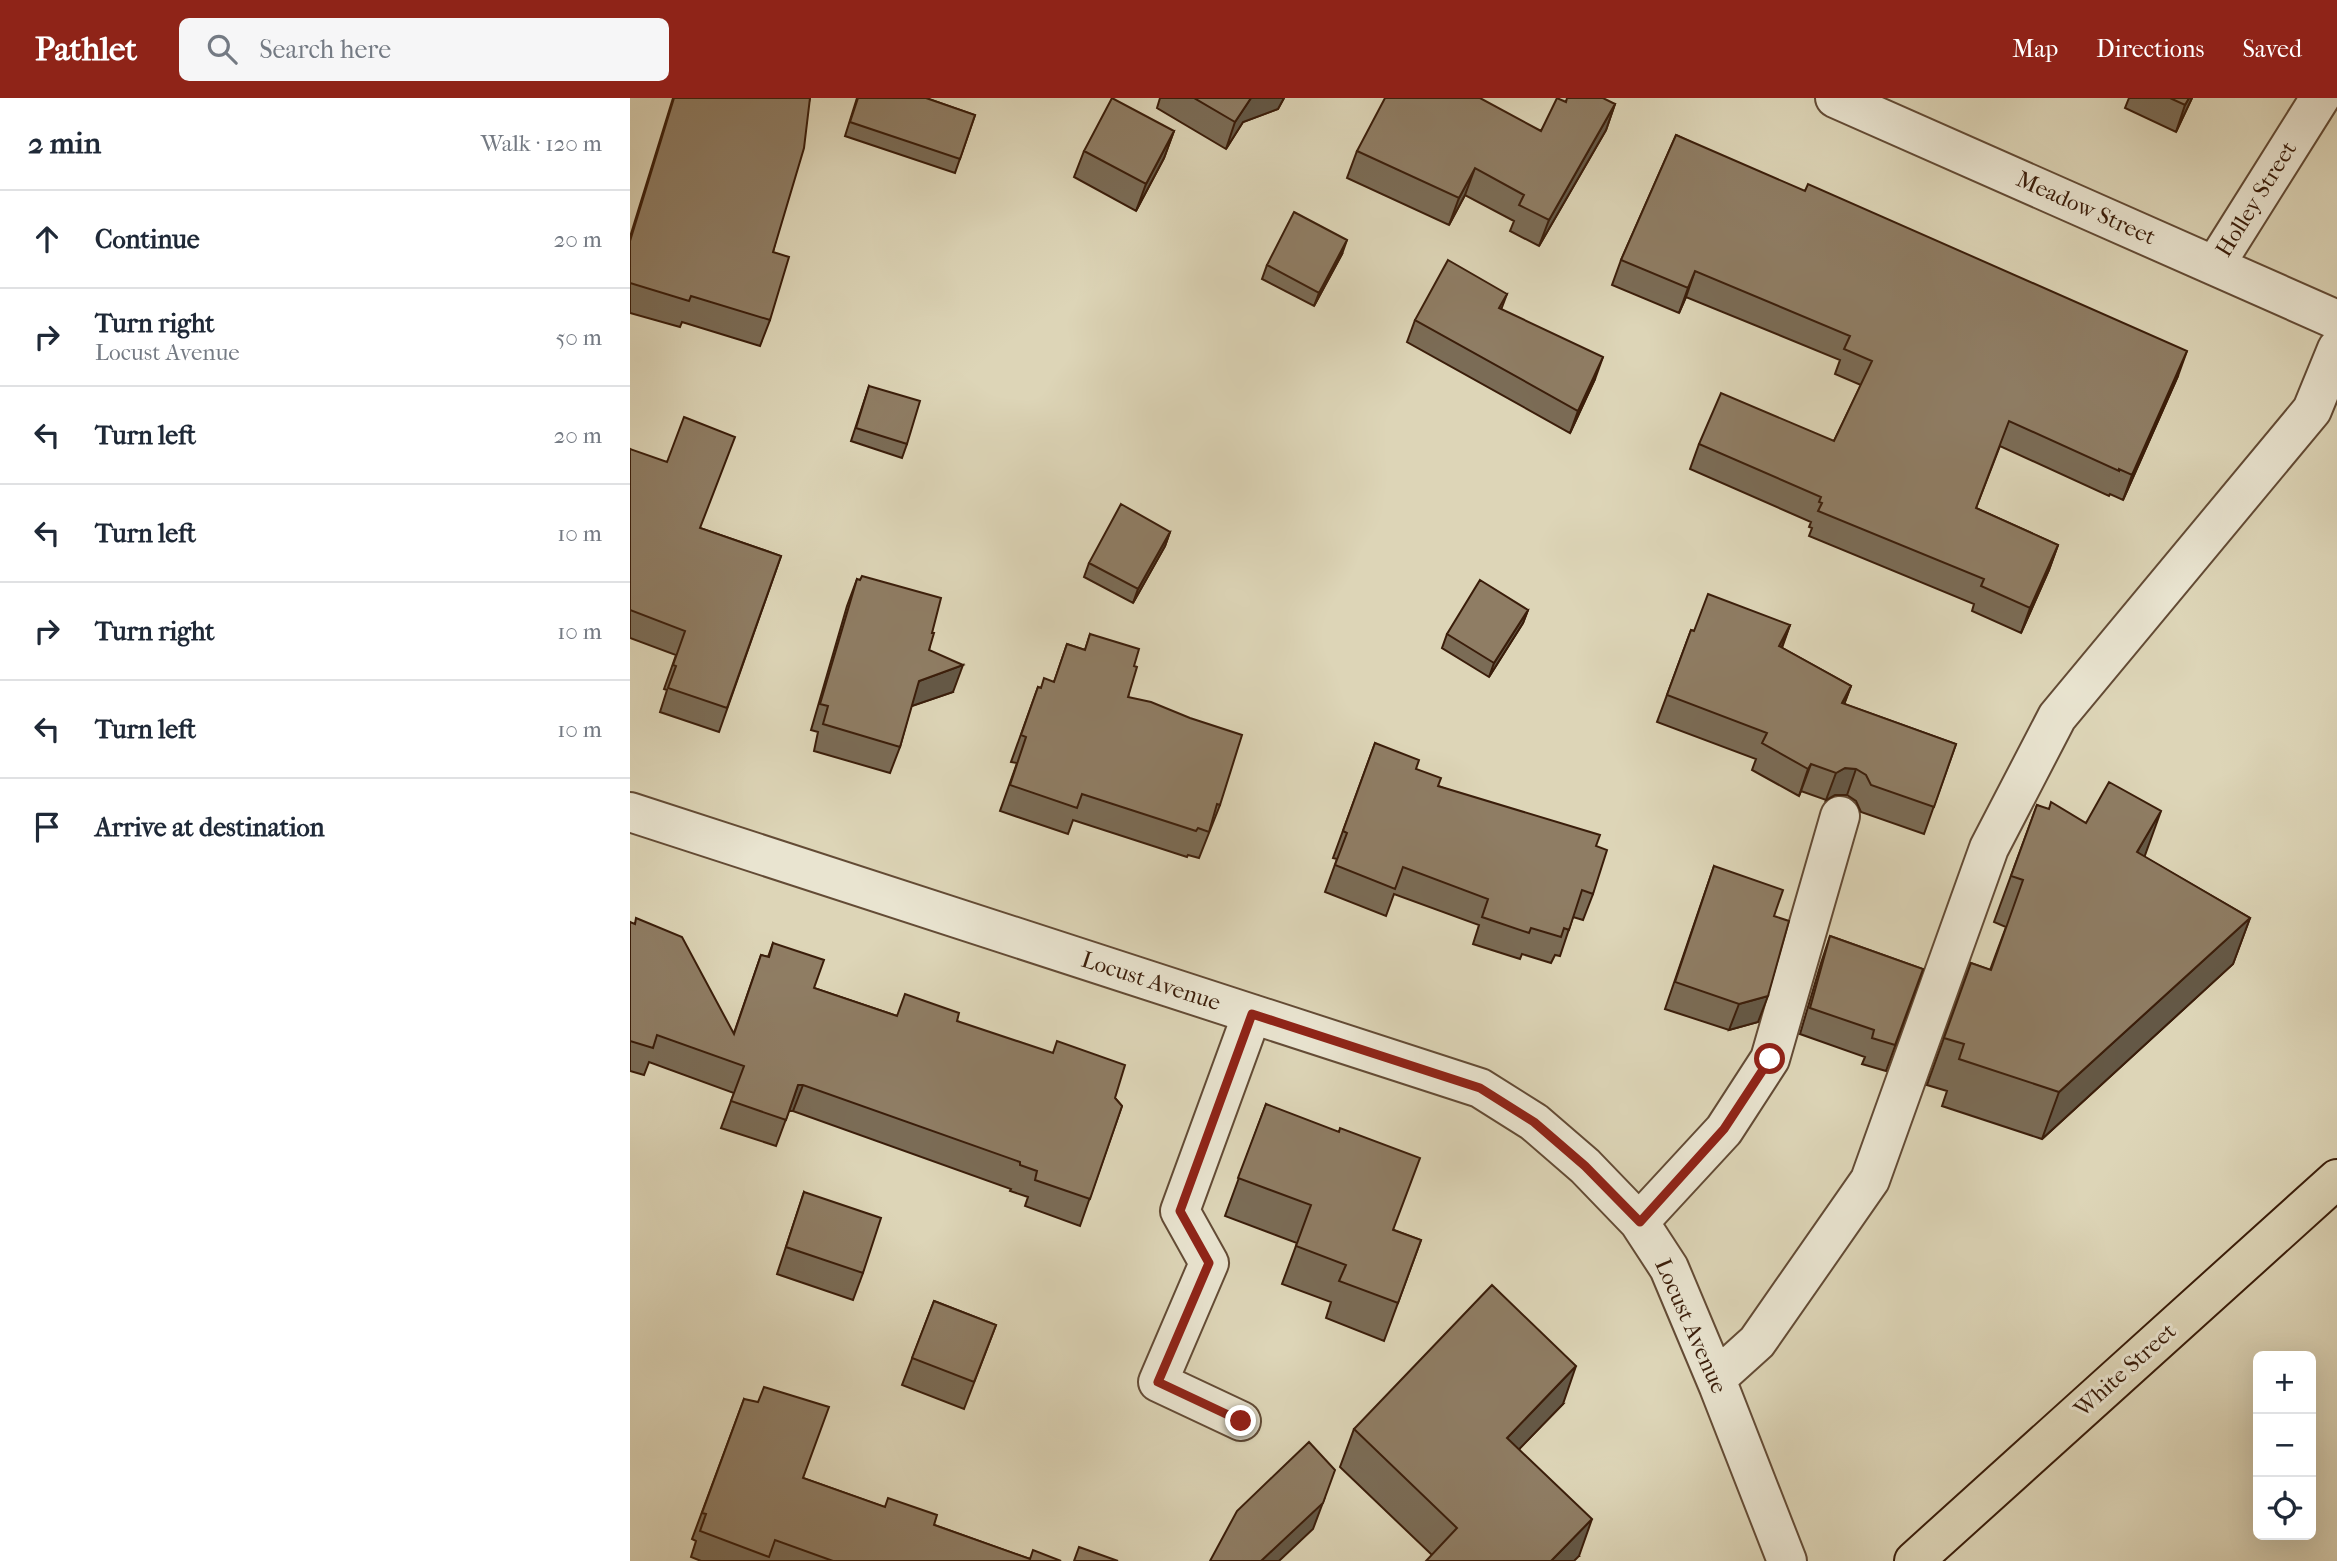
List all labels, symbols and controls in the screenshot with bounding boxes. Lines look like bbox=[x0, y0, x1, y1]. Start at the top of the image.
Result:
search box bbox=[179, 18, 669, 81]
text: Pathlet bbox=[35, 30, 137, 69]
icon: search bbox=[203, 30, 241, 68]
text: Search here bbox=[259, 34, 391, 65]
text: Map bbox=[2012, 35, 2058, 63]
text: Directions bbox=[2096, 35, 2204, 63]
text: Saved bbox=[2242, 35, 2302, 63]
text: 2 min bbox=[28, 126, 101, 161]
text: Walk · 120 m bbox=[481, 130, 602, 157]
street label: Holley Street bbox=[2210, 136, 2302, 262]
street label: Meadow Street bbox=[2012, 165, 2160, 251]
icon: ahead bbox=[28, 220, 66, 258]
text: Continue bbox=[95, 224, 200, 255]
text: 20 m bbox=[553, 226, 602, 253]
text: Turn right bbox=[95, 308, 215, 339]
icon: right bbox=[28, 318, 66, 356]
text: 50 m bbox=[555, 324, 602, 351]
text: Locust Avenue bbox=[95, 339, 240, 366]
icon: left bbox=[28, 416, 66, 454]
text: Turn left bbox=[95, 420, 196, 451]
text: 20 m bbox=[553, 422, 602, 449]
icon: left bbox=[28, 514, 66, 552]
text: Turn left bbox=[95, 518, 196, 549]
text: 10 m bbox=[557, 520, 602, 547]
icon: right bbox=[28, 612, 66, 650]
text: Turn right bbox=[95, 616, 215, 647]
text: 10 m bbox=[557, 618, 602, 645]
icon: left bbox=[28, 710, 66, 748]
text: Turn left bbox=[95, 714, 196, 745]
text: 10 m bbox=[557, 716, 602, 743]
icon: arrive bbox=[28, 808, 66, 846]
text: Arrive at destination bbox=[95, 812, 325, 843]
street label: Locust Avenue bbox=[1078, 946, 1224, 1016]
route start bbox=[1754, 1043, 1785, 1074]
street label: Locust Avenue bbox=[1649, 1254, 1733, 1398]
street label: White Street bbox=[2068, 1317, 2181, 1423]
map controls bbox=[2253, 1351, 2316, 1540]
button: + bbox=[2253, 1351, 2316, 1414]
route end bbox=[1225, 1405, 1256, 1436]
button: − bbox=[2253, 1414, 2316, 1477]
button: locate bbox=[2253, 1477, 2316, 1540]

